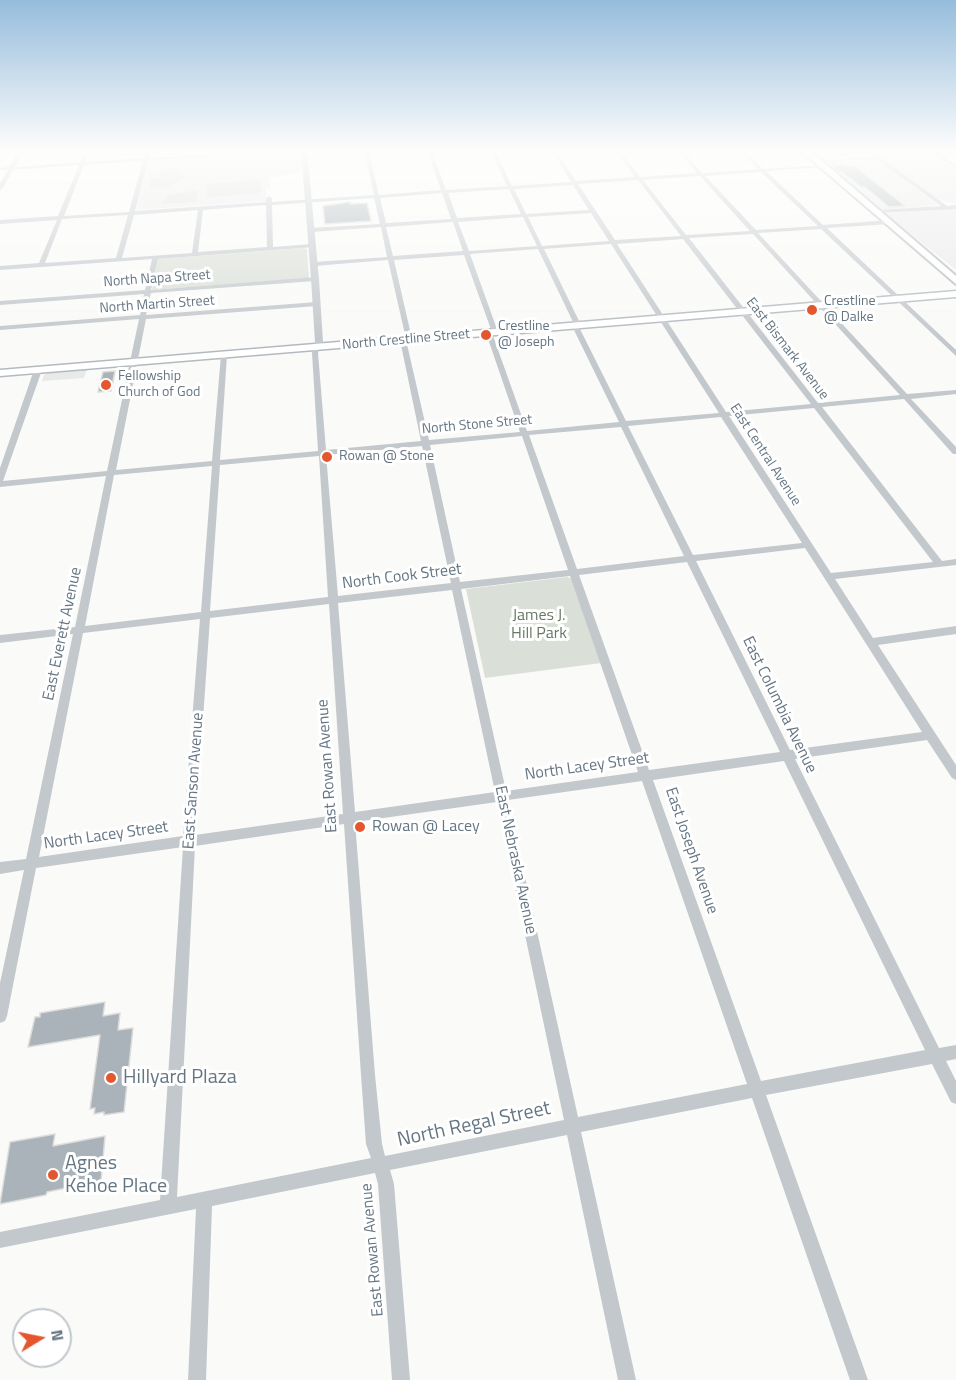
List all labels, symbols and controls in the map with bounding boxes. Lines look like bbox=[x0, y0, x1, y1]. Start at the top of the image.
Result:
street label: North Napa Street bbox=[103, 267, 211, 291]
street label: North Martin Street bbox=[99, 293, 215, 317]
place label: Crestline @ Dalke bbox=[824, 294, 876, 326]
street label: East Bismark Avenue bbox=[742, 295, 832, 403]
marker: Crestline @ Dalke bbox=[805, 303, 819, 317]
place label: Crestline @ Joseph bbox=[498, 319, 555, 352]
street label: North Crestline Street bbox=[342, 326, 470, 354]
marker: Crestline @ Joseph bbox=[479, 328, 493, 342]
place label: Fellowship Church of God bbox=[118, 369, 201, 402]
marker: Fellowship Church of God bbox=[99, 378, 113, 392]
street label: East Central Avenue bbox=[726, 401, 804, 509]
street label: North Stone Street bbox=[421, 412, 533, 438]
place label: Rowan @ Stone bbox=[339, 449, 434, 465]
marker: Rowan @ Stone bbox=[320, 450, 334, 464]
street label: North Cook Street bbox=[341, 560, 463, 594]
street label: East Everett Avenue bbox=[39, 566, 87, 702]
park label: James J. Hill Park bbox=[511, 606, 567, 644]
street label: East Columbia Avenue bbox=[738, 634, 820, 776]
street label: East Rowan Avenue bbox=[314, 699, 342, 833]
street label: East Sanson Avenue bbox=[180, 712, 208, 850]
street label: North Lacey Street bbox=[524, 749, 650, 785]
street label: East Nebraska Avenue bbox=[490, 784, 540, 936]
street label: East Joseph Avenue bbox=[660, 785, 722, 917]
place label: Rowan @ Lacey bbox=[372, 817, 480, 837]
street label: North Lacey Street bbox=[43, 818, 169, 854]
marker: Rowan @ Lacey bbox=[353, 820, 367, 834]
place label: Hillyard Plaza bbox=[123, 1066, 237, 1090]
marker: Hillyard Plaza bbox=[104, 1071, 118, 1085]
street label: North Regal Street bbox=[395, 1097, 553, 1153]
place label: Agnes Kehoe Place bbox=[65, 1152, 167, 1199]
marker: Agnes Kehoe Place bbox=[46, 1168, 60, 1182]
street label: East Rowan Avenue bbox=[358, 1183, 388, 1317]
north arrow bbox=[12, 1308, 72, 1368]
text: N bbox=[45, 1328, 71, 1343]

